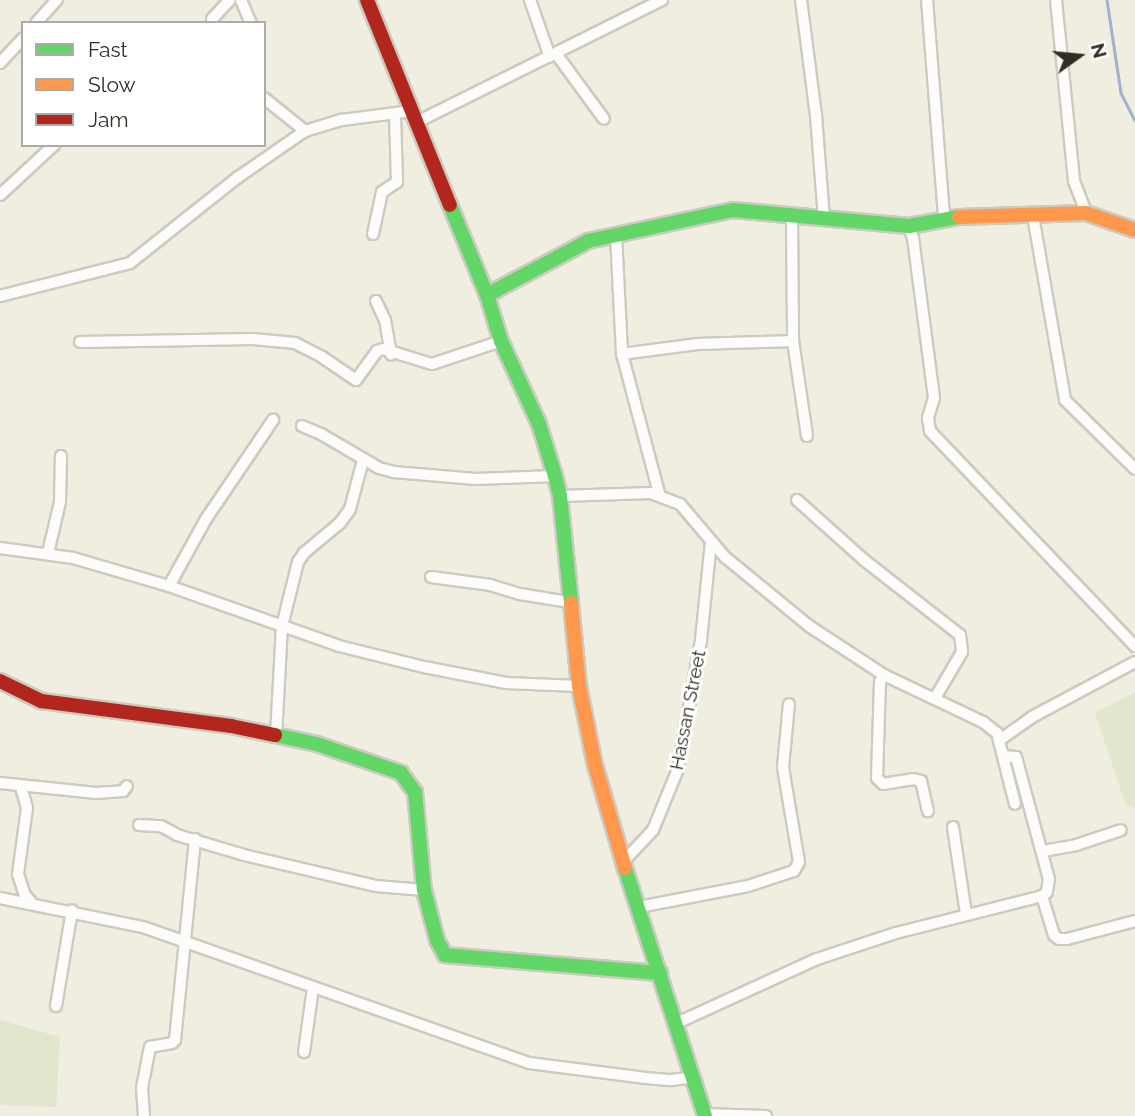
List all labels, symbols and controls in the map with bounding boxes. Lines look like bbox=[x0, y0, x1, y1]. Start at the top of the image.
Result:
legend bbox=[21, 21, 266, 147]
north arrow bbox=[1044, 21, 1114, 91]
text: Fast bbox=[88, 37, 128, 62]
text: N bbox=[1087, 41, 1112, 60]
text: Slow bbox=[88, 72, 136, 97]
text: Jam bbox=[88, 107, 129, 132]
street label: Hassan Street bbox=[665, 648, 711, 772]

